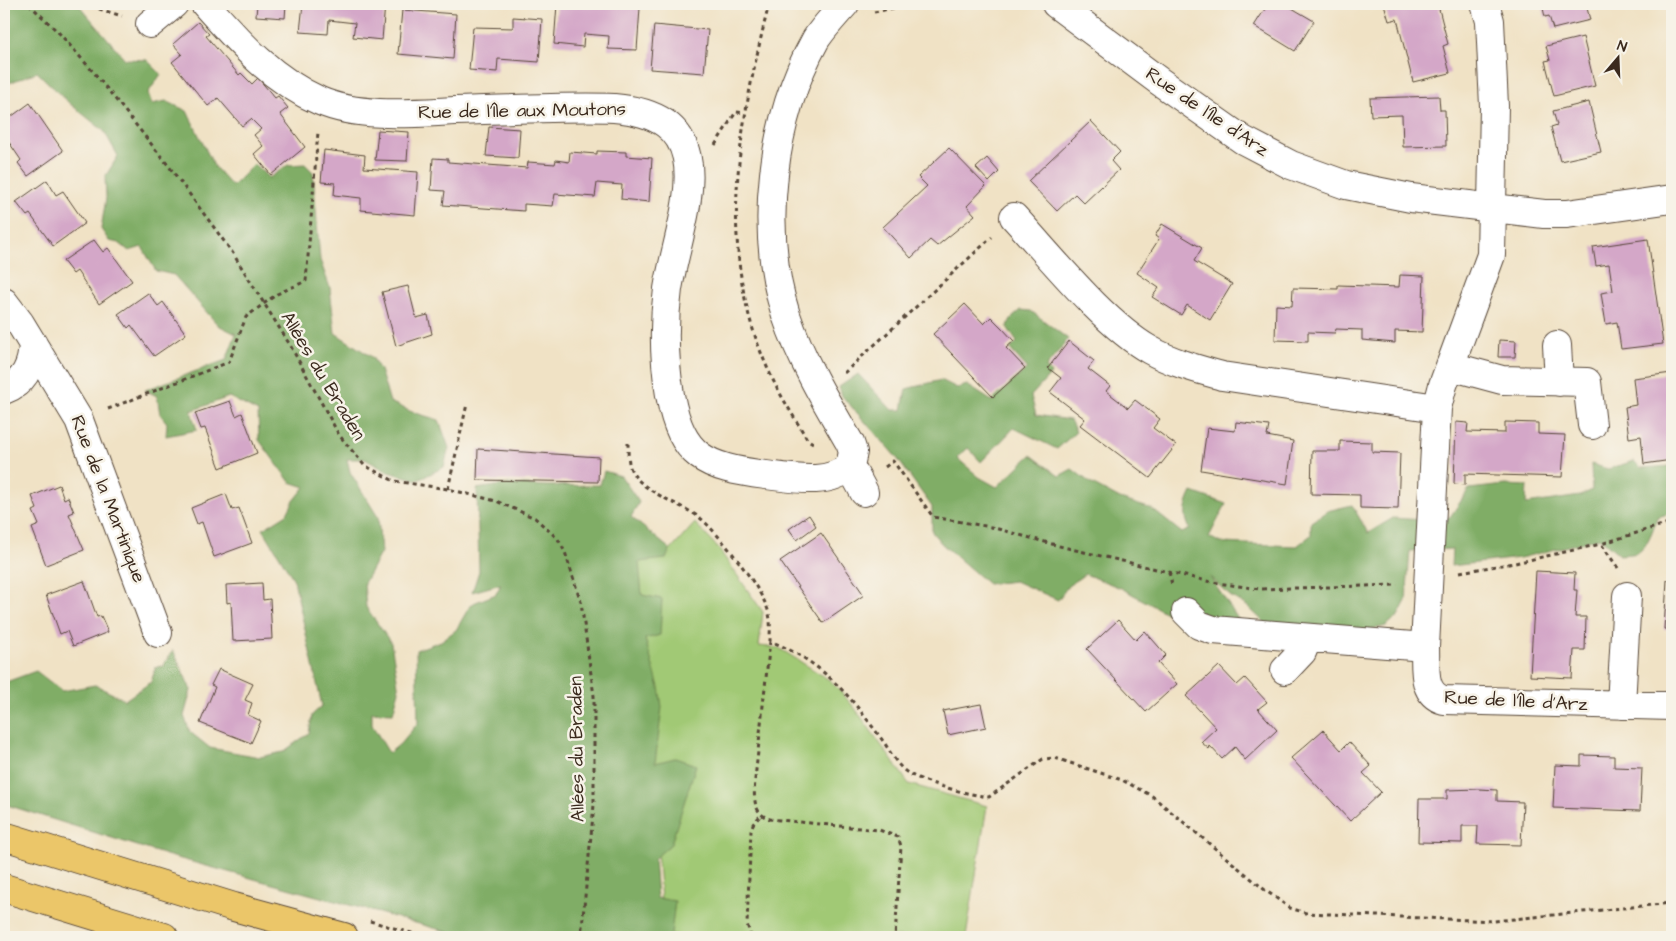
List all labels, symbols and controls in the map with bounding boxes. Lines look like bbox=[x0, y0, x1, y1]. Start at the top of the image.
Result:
north arrow bbox=[1594, 32, 1644, 82]
text: N bbox=[1614, 36, 1630, 58]
street label: Rue de l'Île d'Arz bbox=[1140, 61, 1274, 164]
street label: Rue de l'Île aux Moutons bbox=[418, 96, 626, 126]
street label: Allées du Braden bbox=[274, 306, 372, 446]
street label: Rue de la Martinique bbox=[64, 411, 152, 587]
street label: Allées du Braden bbox=[562, 676, 592, 822]
street label: Rue de l'Île d'Arz bbox=[1444, 684, 1589, 718]

